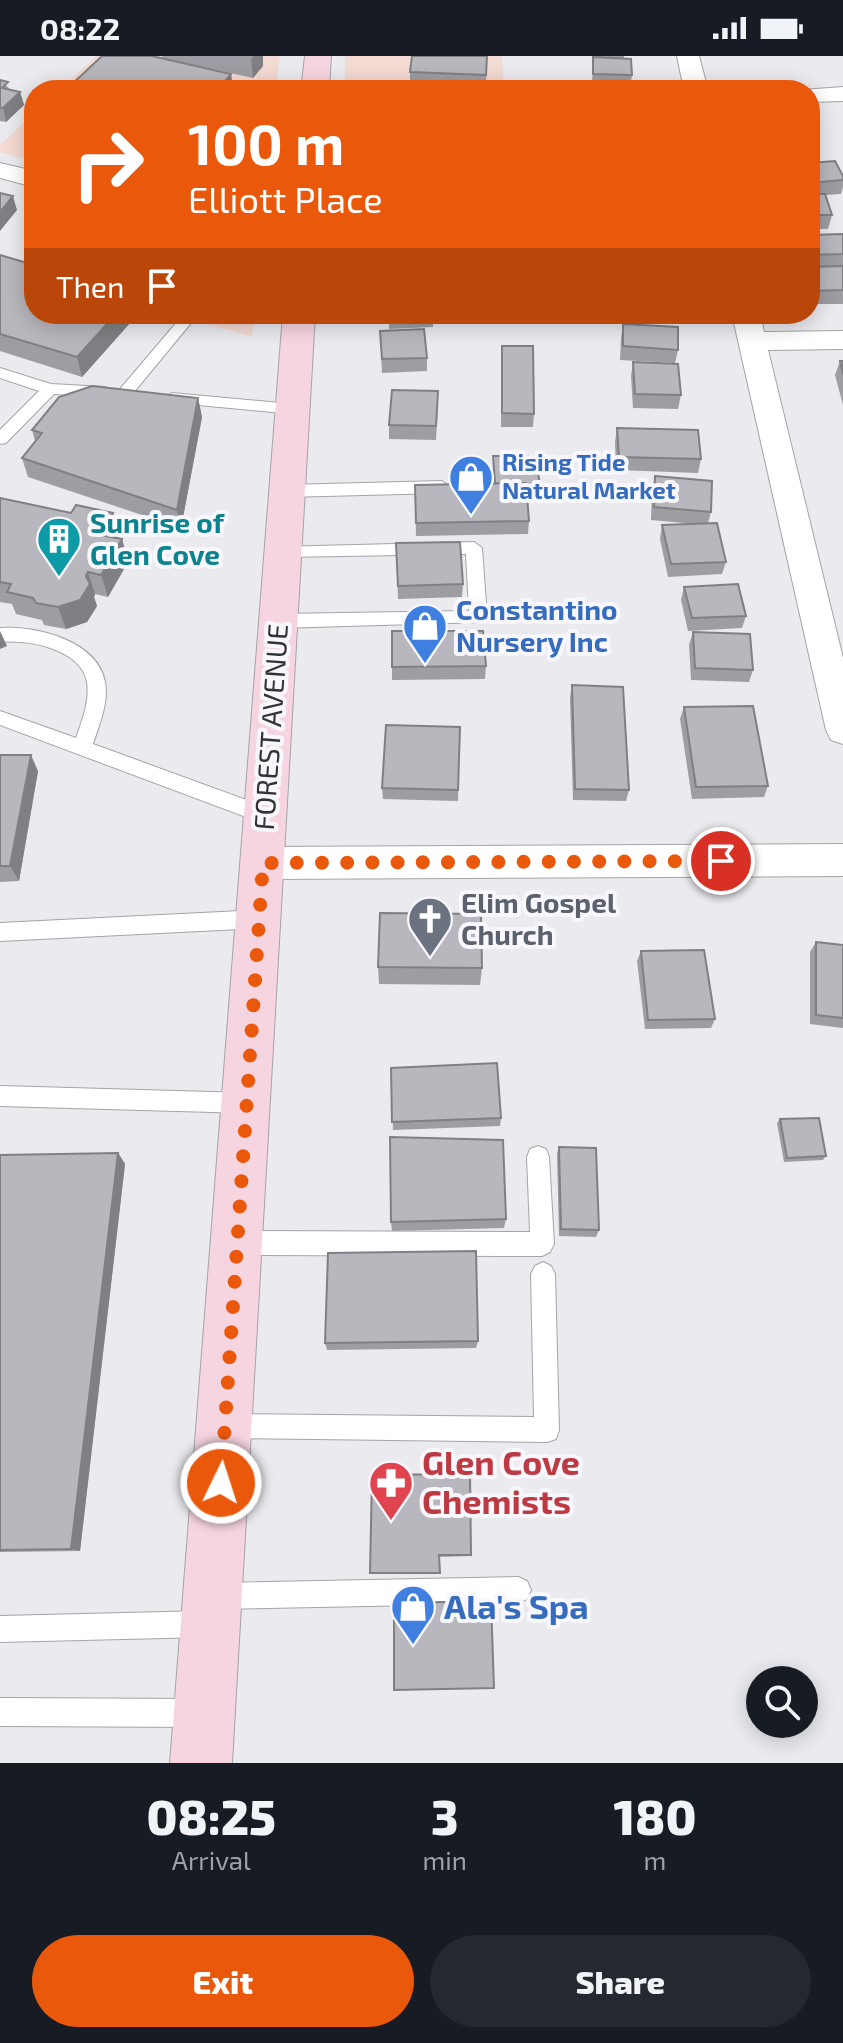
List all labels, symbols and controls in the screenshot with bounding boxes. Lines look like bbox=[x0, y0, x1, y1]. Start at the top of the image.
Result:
text: 08:22 bbox=[40, 10, 120, 46]
text: 100 m bbox=[188, 109, 344, 176]
icon: right bbox=[56, 112, 160, 216]
text: Elliott Place bbox=[188, 177, 383, 220]
icon: arrive bbox=[140, 264, 184, 308]
text: Then bbox=[56, 268, 124, 304]
place label: Rising Tide Natural Market bbox=[502, 447, 676, 504]
shop icon: Rising Tide Natural Market bbox=[447, 453, 495, 516]
place label: Sunrise of Glen Cove bbox=[90, 505, 225, 571]
building icon: Sunrise of Glen Cove bbox=[35, 515, 83, 578]
place label: Constantino Nursery Inc bbox=[456, 592, 618, 658]
shop icon: Constantino Nursery Inc bbox=[401, 602, 449, 665]
street label: FOREST AVENUE bbox=[246, 623, 294, 831]
pin bbox=[687, 827, 755, 895]
icon: arrive bbox=[699, 839, 743, 883]
place label: Elim Gospel Church bbox=[461, 885, 617, 951]
church icon: Elim Gospel Church bbox=[406, 895, 454, 958]
position arrow bbox=[179, 1441, 263, 1525]
place label: Glen Cove Chemists bbox=[422, 1441, 580, 1521]
pharmacy icon: Glen Cove Chemists bbox=[367, 1459, 415, 1522]
shop icon: Ala's Spa bbox=[389, 1583, 437, 1646]
place label: Ala's Spa bbox=[444, 1585, 589, 1626]
map controls bbox=[746, 1666, 818, 1738]
button: search bbox=[746, 1666, 818, 1738]
text: 08:25 bbox=[147, 1787, 276, 1845]
text: 3 bbox=[431, 1787, 459, 1845]
text: 180 bbox=[613, 1787, 696, 1845]
text: Arrival bbox=[172, 1844, 251, 1875]
text: min bbox=[423, 1844, 467, 1875]
text: m bbox=[644, 1844, 666, 1875]
button: Exit bbox=[32, 1935, 414, 2027]
button: Share bbox=[430, 1935, 811, 2027]

